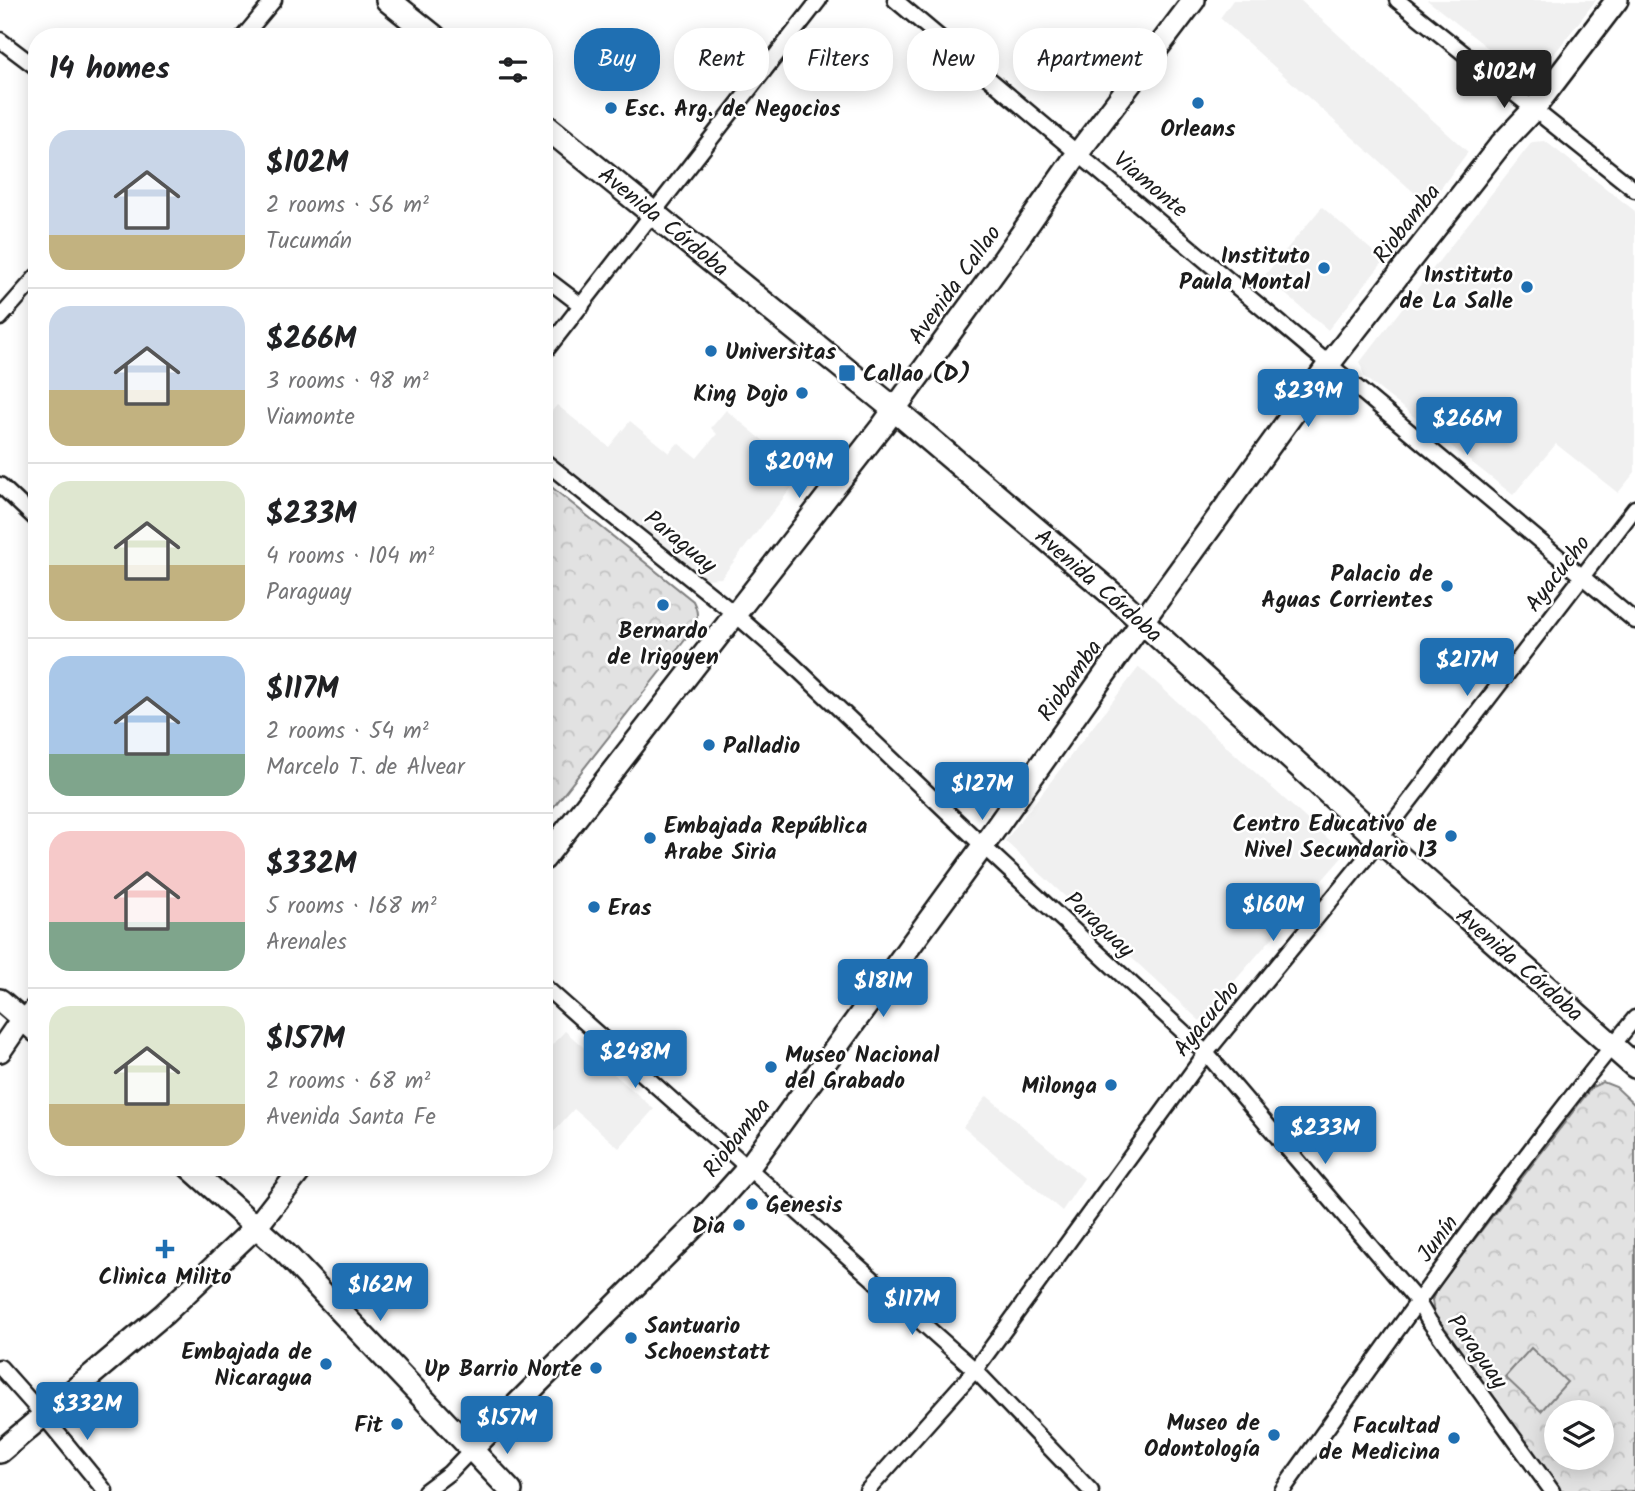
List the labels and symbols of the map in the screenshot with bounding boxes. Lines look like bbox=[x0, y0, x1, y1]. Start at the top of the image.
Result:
pin: $102M bbox=[1455, 50, 1553, 110]
place label: Esc. Arg. de Negocios bbox=[625, 92, 841, 128]
marker: Orleans bbox=[1190, 95, 1206, 111]
marker: Esc. Arg. de Negocios bbox=[603, 100, 619, 116]
place label: Orleans bbox=[1160, 112, 1236, 148]
street label: Viamonte bbox=[1104, 143, 1195, 228]
street label: Avenida Córdoba bbox=[589, 158, 736, 287]
street label: Riobamba bbox=[1365, 176, 1450, 272]
street label: Avenida Callao bbox=[900, 218, 1011, 353]
place label: Instituto Paula Montal bbox=[1179, 239, 1311, 301]
place label: Instituto de La Salle bbox=[1399, 258, 1513, 320]
marker: Instituto Paula Montal bbox=[1316, 260, 1332, 276]
marker: Instituto de La Salle bbox=[1519, 279, 1535, 295]
place label: Universitas bbox=[725, 335, 836, 371]
marker: Universitas bbox=[703, 343, 719, 359]
place label: Callao (D) bbox=[863, 357, 971, 393]
marker: Callao (D) bbox=[837, 363, 857, 383]
pin: $239M bbox=[1259, 370, 1357, 429]
place label: King Dojo bbox=[693, 377, 788, 413]
marker: King Dojo bbox=[794, 385, 810, 401]
pin: $266M bbox=[1418, 398, 1516, 457]
pin: $209M bbox=[750, 440, 848, 500]
street label: Paraguay bbox=[635, 502, 724, 583]
street label: Avenida Córdoba bbox=[1026, 521, 1170, 653]
street label: Ayacucho bbox=[1517, 528, 1600, 621]
place label: Palacio de Aguas Corrientes bbox=[1261, 557, 1433, 619]
marker: Palacio de Aguas Corrientes bbox=[1439, 578, 1455, 594]
marker: Bernardo de Irigoyen bbox=[655, 597, 671, 613]
place label: Bernardo de Irigoyen bbox=[607, 614, 719, 676]
street label: Riobamba bbox=[1029, 633, 1112, 730]
pin: $217M bbox=[1418, 638, 1516, 698]
place label: Palladio bbox=[723, 729, 800, 765]
marker: Palladio bbox=[701, 737, 717, 753]
pin: $127M bbox=[933, 762, 1031, 822]
place label: Centro Educativo de Nivel Secundario 13 bbox=[1233, 807, 1437, 869]
place label: Embajada República Arabe Siria bbox=[664, 809, 868, 871]
marker: Centro Educativo de Nivel Secundario 13 bbox=[1443, 828, 1459, 844]
marker: Embajada República Arabe Siria bbox=[642, 830, 658, 846]
street label: Paraguay bbox=[1055, 883, 1142, 968]
pin: $160M bbox=[1224, 884, 1322, 943]
place label: Eras bbox=[608, 891, 652, 927]
marker: Eras bbox=[586, 899, 602, 915]
street label: Avenida Córdoba bbox=[1447, 900, 1591, 1032]
pin: $181M bbox=[834, 960, 932, 1019]
street label: Ayacucho bbox=[1165, 973, 1250, 1065]
pin: $248M bbox=[586, 1030, 684, 1090]
place label: Museo Nacional del Grabado bbox=[785, 1038, 940, 1100]
marker: Museo Nacional del Grabado bbox=[763, 1059, 779, 1075]
place label: Milonga bbox=[1021, 1069, 1097, 1105]
marker: Milonga bbox=[1103, 1077, 1119, 1093]
street label: Riobamba bbox=[695, 1090, 780, 1186]
pin: $233M bbox=[1276, 1106, 1374, 1166]
place label: Genesis bbox=[766, 1188, 843, 1224]
marker: Genesis bbox=[744, 1196, 760, 1212]
street label: Junín bbox=[1409, 1208, 1469, 1271]
place label: Dia bbox=[692, 1209, 725, 1245]
marker: Dia bbox=[731, 1217, 747, 1233]
marker: Clinica Milito bbox=[155, 1239, 175, 1259]
place label: Clinica Milito bbox=[98, 1260, 232, 1296]
pin: $162M bbox=[331, 1264, 429, 1323]
pin: $117M bbox=[863, 1278, 961, 1337]
street label: Paraguay bbox=[1437, 1307, 1516, 1397]
place label: Santuario Schoenstatt bbox=[645, 1309, 771, 1371]
marker: Santuario Schoenstatt bbox=[623, 1330, 639, 1346]
place label: Embajada de Nicaragua bbox=[181, 1335, 312, 1397]
place label: Up Barrio Norte bbox=[424, 1352, 582, 1388]
marker: Embajada de Nicaragua bbox=[318, 1356, 334, 1372]
marker: Up Barrio Norte bbox=[588, 1360, 604, 1376]
pin: $332M bbox=[38, 1382, 136, 1442]
pin: $157M bbox=[458, 1396, 556, 1456]
place label: Museo de Odontología bbox=[1144, 1406, 1260, 1468]
place label: Fit bbox=[354, 1408, 384, 1444]
place label: Facultad de Medicina bbox=[1319, 1409, 1441, 1471]
marker: Fit bbox=[389, 1416, 405, 1432]
marker: Museo de Odontología bbox=[1266, 1427, 1282, 1443]
marker: Facultad de Medicina bbox=[1446, 1430, 1462, 1446]

